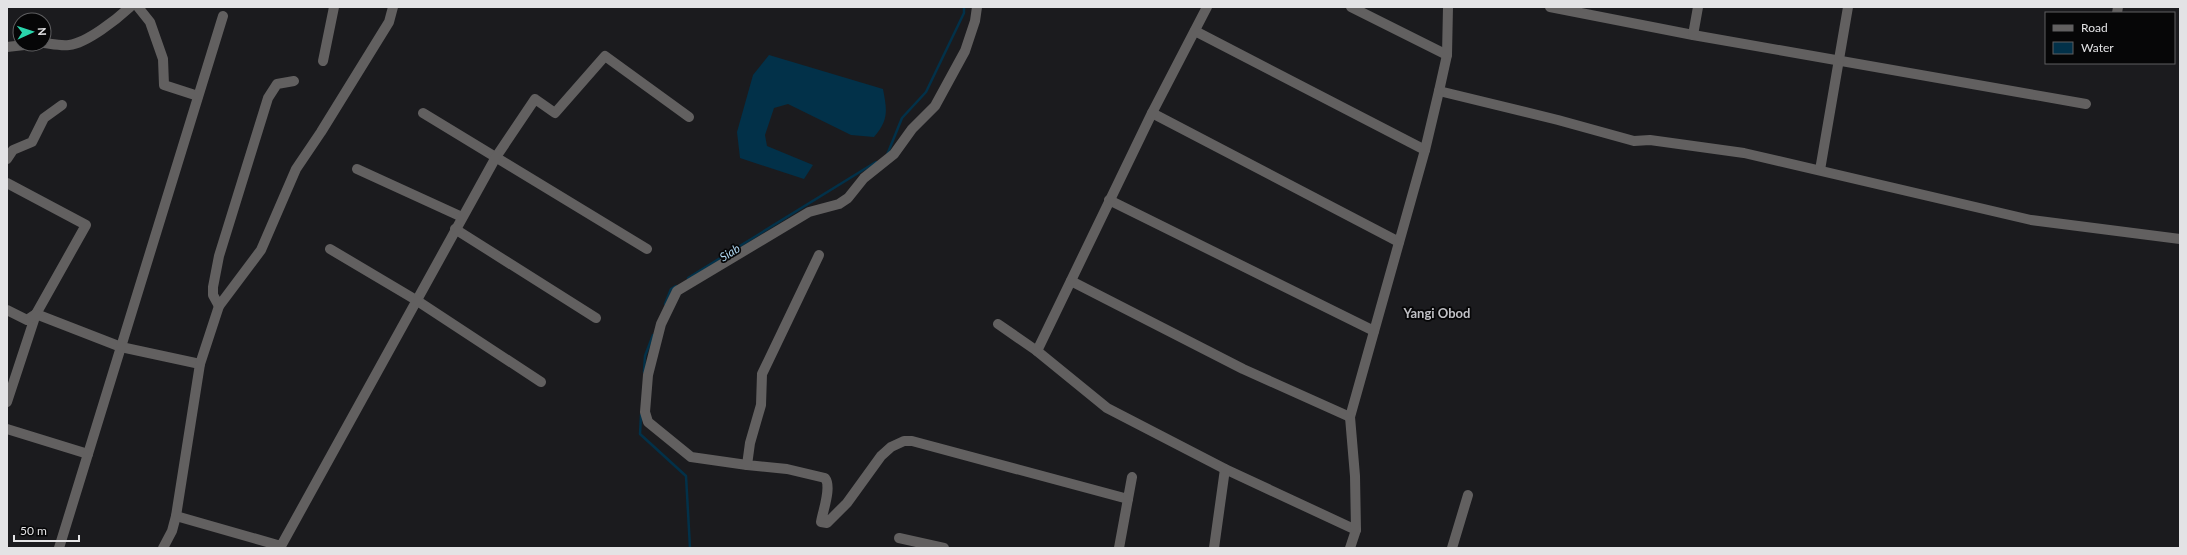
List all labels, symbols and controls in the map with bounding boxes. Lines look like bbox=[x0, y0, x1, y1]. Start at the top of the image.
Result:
north arrow bbox=[12, 12, 52, 52]
legend bbox=[2045, 12, 2175, 64]
text: Road bbox=[2081, 20, 2108, 35]
text: N bbox=[36, 27, 49, 36]
text: Water bbox=[2081, 40, 2114, 55]
water label: Siab bbox=[717, 241, 743, 265]
district label: Yangi Obod bbox=[1403, 305, 1470, 321]
scale bar bbox=[14, 517, 79, 543]
text: 50 m bbox=[20, 523, 47, 538]

